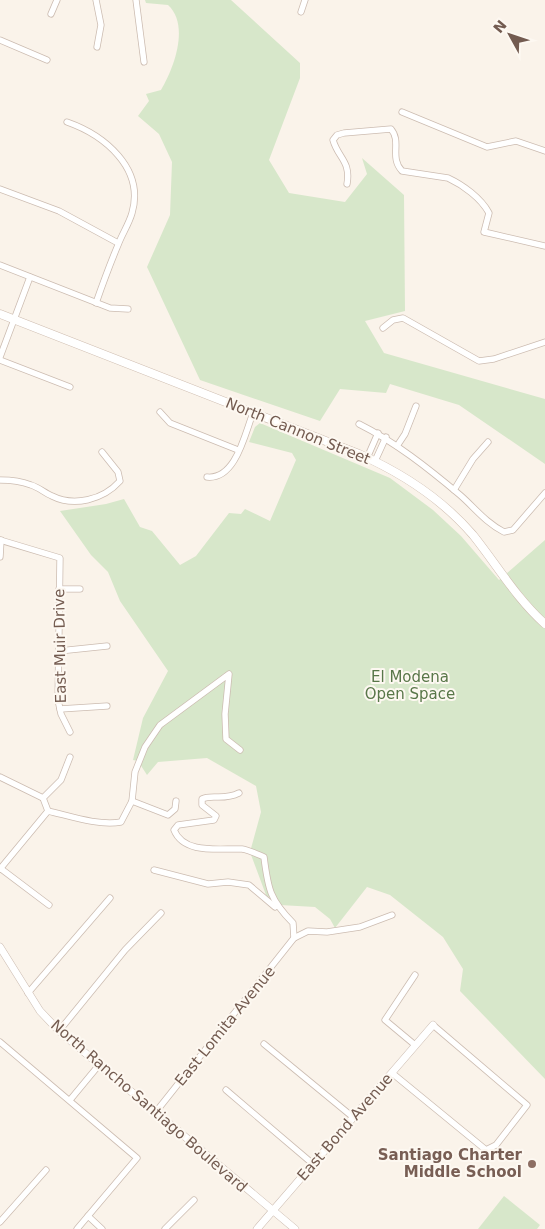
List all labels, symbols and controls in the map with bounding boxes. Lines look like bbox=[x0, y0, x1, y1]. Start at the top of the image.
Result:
north arrow bbox=[485, 10, 535, 60]
text: N bbox=[490, 17, 510, 36]
street label: North Cannon Street bbox=[223, 394, 373, 468]
street label: East Muir Drive bbox=[50, 589, 70, 703]
park label: El Modena Open Space bbox=[365, 668, 455, 703]
street label: East Lomita Avenue bbox=[171, 963, 279, 1089]
street label: North Rancho Santiago Boulevard bbox=[47, 1016, 251, 1196]
street label: East Bond Avenue bbox=[294, 1070, 396, 1184]
place label: Santiago Charter Middle School bbox=[378, 1146, 523, 1181]
marker: Santiago Charter Middle School bbox=[526, 1158, 538, 1170]

